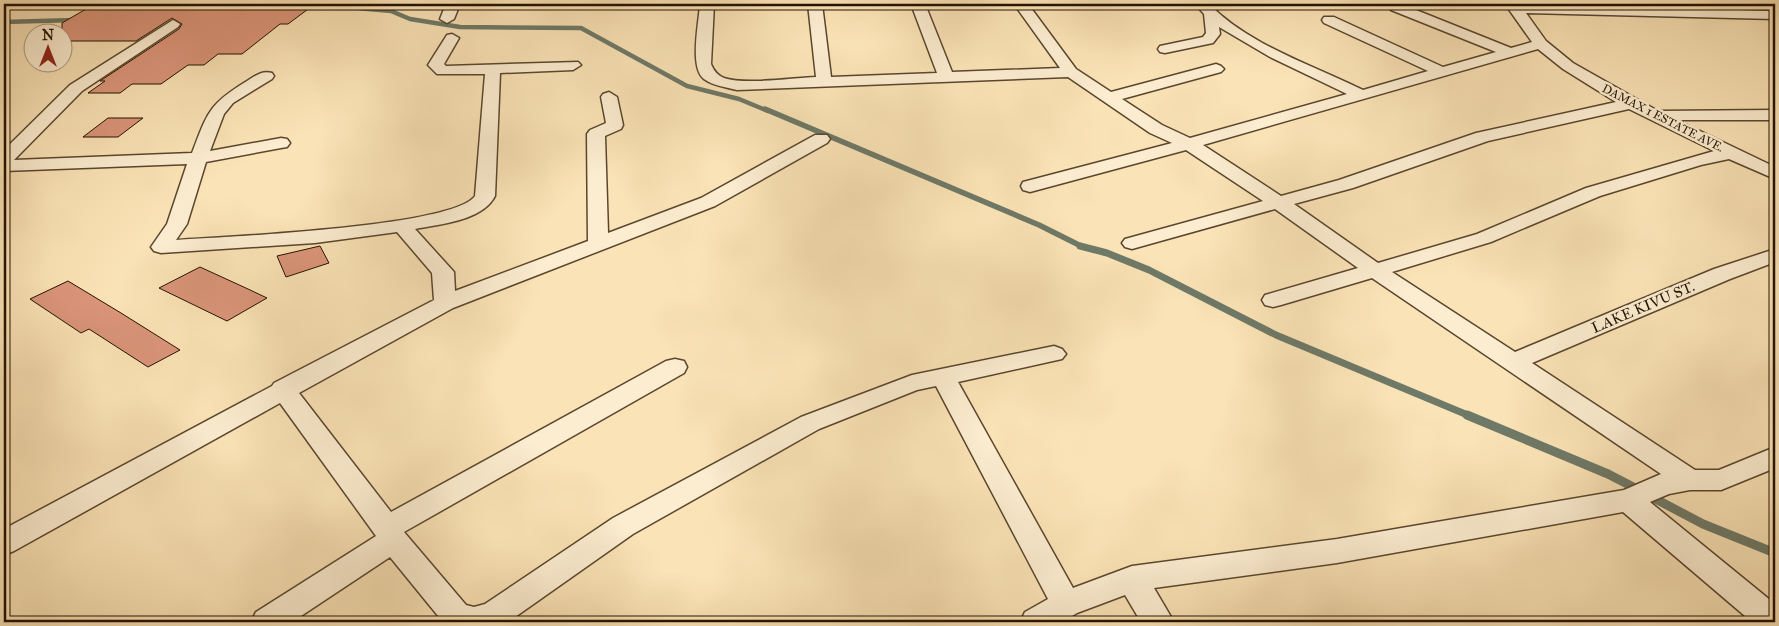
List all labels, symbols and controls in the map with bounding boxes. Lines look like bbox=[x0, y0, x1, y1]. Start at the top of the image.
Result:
north arrow bbox=[22, 22, 72, 72]
text: N bbox=[42, 27, 54, 44]
street label: DAMAX 1 ESTATE AVE. bbox=[1600, 81, 1726, 155]
street label: LAKE KIVU ST. bbox=[1589, 277, 1697, 337]

